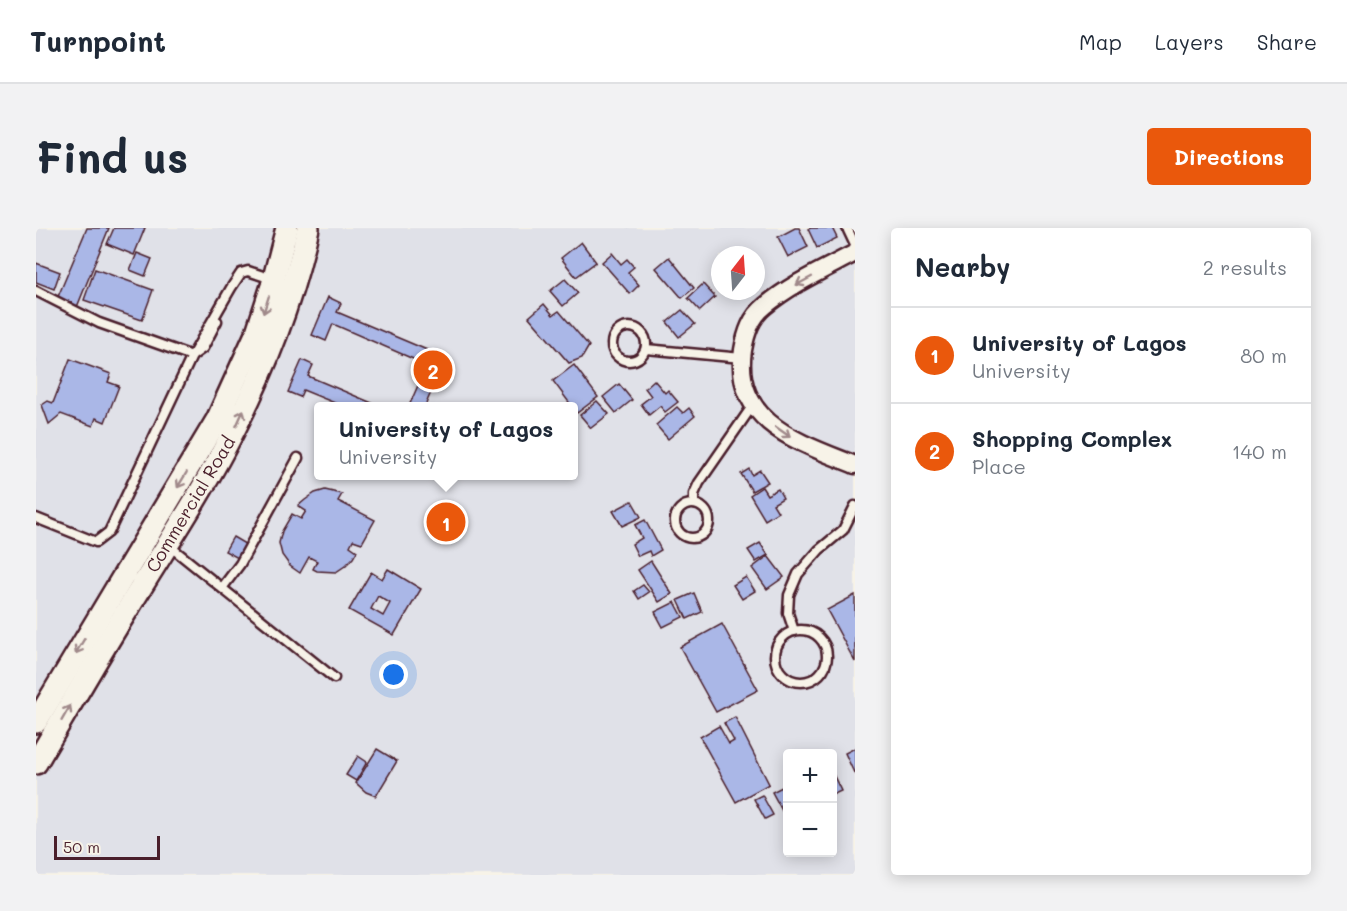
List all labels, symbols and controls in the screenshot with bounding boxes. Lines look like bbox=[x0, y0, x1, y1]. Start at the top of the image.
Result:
text: Turnpoint bbox=[30, 23, 166, 59]
text: Map bbox=[1079, 28, 1122, 55]
text: Layers bbox=[1155, 28, 1224, 55]
text: Share bbox=[1257, 28, 1317, 55]
button: Directions bbox=[1147, 128, 1311, 185]
text: Find us bbox=[36, 129, 188, 184]
north arrow bbox=[711, 246, 765, 300]
text: Nearby bbox=[915, 250, 1010, 284]
text: 2 results bbox=[1203, 254, 1287, 280]
one-way arrow bbox=[796, 275, 813, 287]
one-way arrow bbox=[260, 295, 271, 314]
text: University of Lagos bbox=[972, 328, 1187, 357]
text: 1 bbox=[930, 342, 939, 368]
text: 80 m bbox=[1240, 342, 1287, 368]
pin: 2 bbox=[414, 348, 452, 392]
text: University bbox=[972, 357, 1071, 383]
popup bbox=[314, 402, 578, 480]
one-way arrow bbox=[234, 410, 246, 428]
text: University of Lagos bbox=[339, 414, 553, 443]
text: Shopping Complex bbox=[972, 424, 1172, 453]
one-way arrow bbox=[774, 426, 790, 438]
street label: Commercial Road bbox=[140, 431, 240, 577]
text: 2 bbox=[929, 438, 940, 464]
text: 140 m bbox=[1232, 438, 1287, 464]
text: University bbox=[339, 443, 437, 469]
text: Place bbox=[972, 453, 1026, 479]
one-way arrow bbox=[175, 471, 187, 488]
pin: 1 bbox=[426, 500, 466, 544]
one-way arrow bbox=[74, 637, 86, 654]
your location bbox=[379, 660, 408, 689]
one-way arrow bbox=[60, 705, 72, 722]
map controls bbox=[783, 749, 837, 857]
button: + bbox=[783, 749, 837, 803]
button: − bbox=[783, 803, 837, 857]
scale bar bbox=[54, 833, 160, 860]
text: 50 m bbox=[63, 836, 100, 857]

